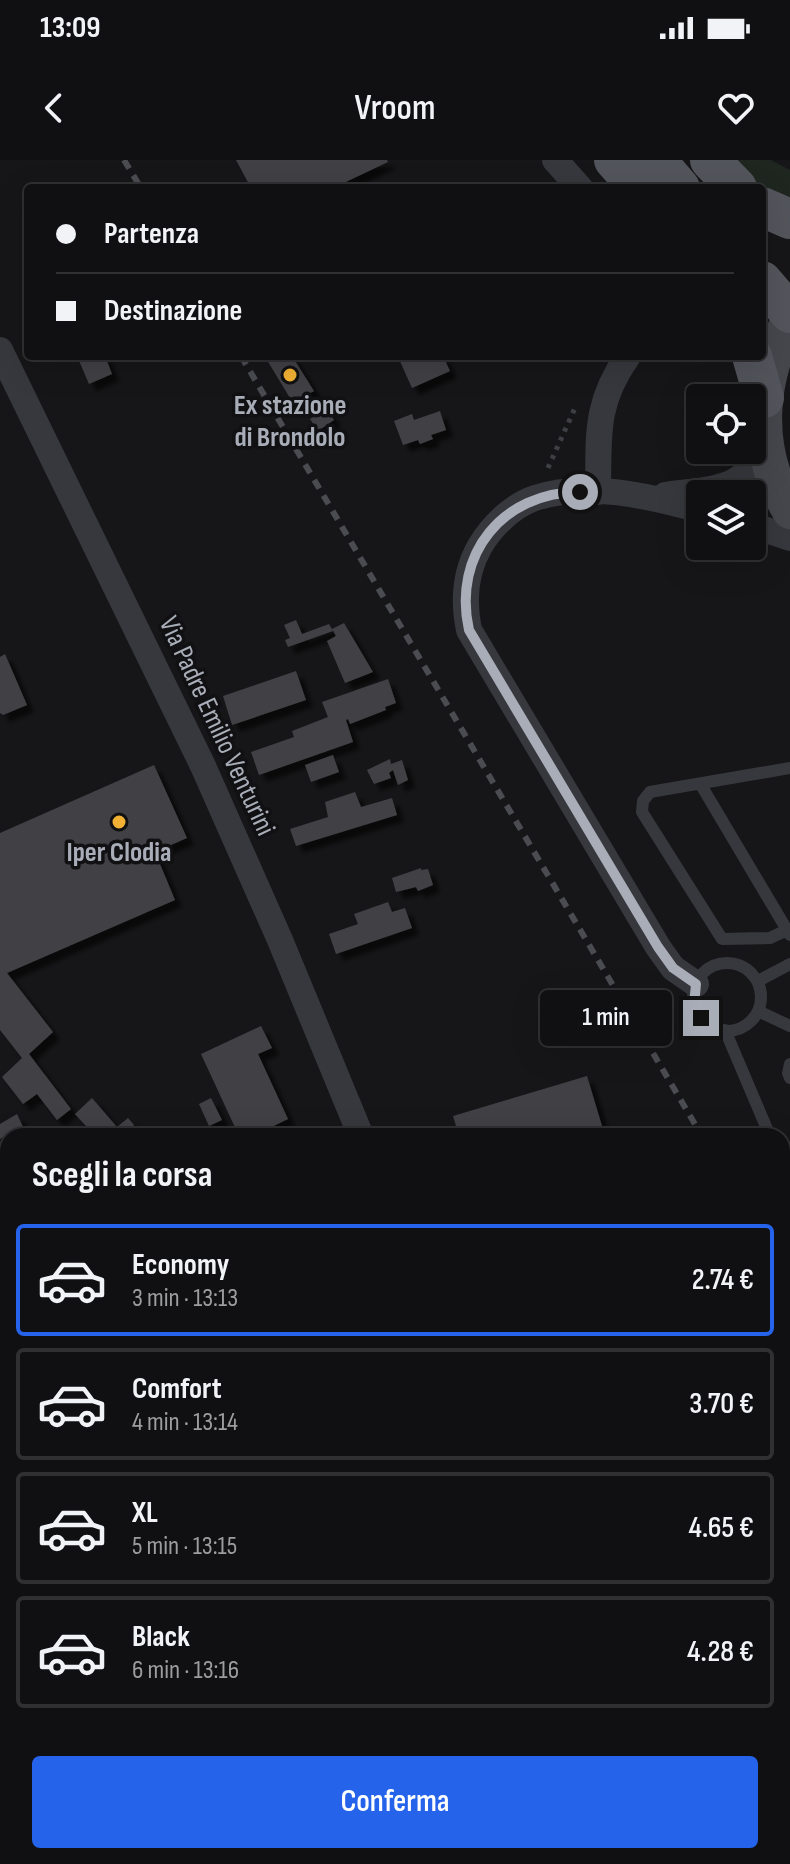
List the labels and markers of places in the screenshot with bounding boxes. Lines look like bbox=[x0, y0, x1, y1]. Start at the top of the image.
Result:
marker: Ex stazione di Brondolo bbox=[281, 366, 299, 384]
place label: Ex stazione di Brondolo bbox=[234, 389, 346, 454]
marker: Iper Clodia bbox=[110, 813, 128, 831]
place label: Iper Clodia bbox=[67, 836, 171, 869]

